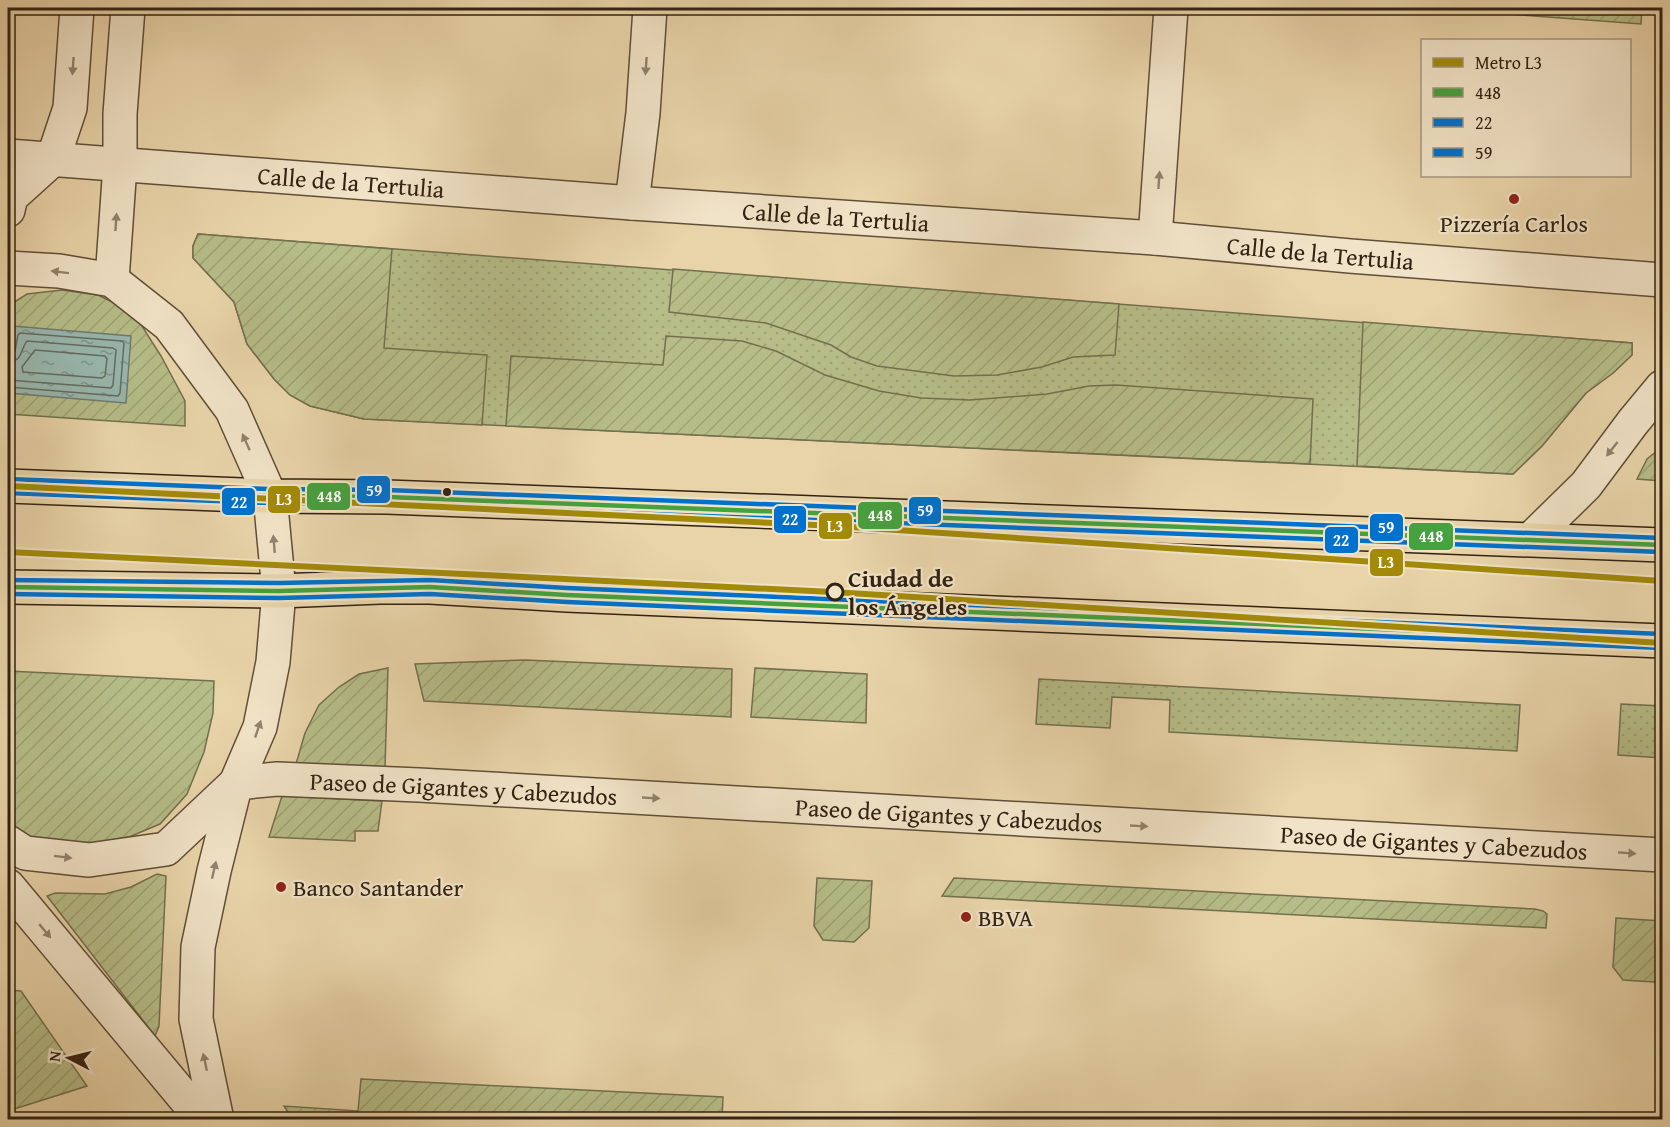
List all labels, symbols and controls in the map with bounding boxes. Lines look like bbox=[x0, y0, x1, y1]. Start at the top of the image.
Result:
legend bbox=[1421, 39, 1631, 177]
text: Metro L3 bbox=[1475, 49, 1542, 76]
one-way arrow bbox=[68, 56, 78, 75]
one-way arrow bbox=[641, 56, 651, 75]
text: 448 bbox=[1475, 79, 1501, 106]
text: 22 bbox=[1475, 109, 1492, 136]
text: 59 bbox=[1475, 139, 1492, 166]
street label: Calle de la Tertulia bbox=[256, 157, 446, 206]
one-way arrow bbox=[1154, 170, 1164, 189]
marker: Pizzería Carlos bbox=[1507, 192, 1521, 206]
street label: Calle de la Tertulia bbox=[741, 193, 931, 240]
place label: Pizzería Carlos bbox=[1440, 206, 1588, 241]
one-way arrow bbox=[111, 212, 121, 231]
street label: Calle de la Tertulia bbox=[1226, 227, 1416, 278]
one-way arrow bbox=[50, 267, 69, 277]
one-way arrow bbox=[241, 433, 251, 451]
one-way arrow bbox=[1606, 440, 1618, 456]
line badge: 59 bbox=[356, 475, 391, 504]
text: 59 bbox=[366, 478, 382, 502]
line badge: 448 bbox=[306, 482, 351, 511]
text: 448 bbox=[317, 484, 341, 508]
line badge: L3 bbox=[267, 485, 301, 514]
unlabelled marker bbox=[441, 486, 453, 498]
line badge: 22 bbox=[221, 487, 256, 516]
text: L3 bbox=[276, 487, 292, 511]
text: 22 bbox=[231, 490, 247, 514]
line badge: 59 bbox=[908, 496, 942, 525]
text: 59 bbox=[917, 498, 933, 522]
line badge: 448 bbox=[857, 501, 903, 530]
text: 448 bbox=[868, 503, 892, 527]
line badge: 22 bbox=[773, 505, 807, 534]
text: 22 bbox=[782, 507, 798, 531]
line badge: L3 bbox=[818, 512, 853, 540]
line badge: 59 bbox=[1369, 513, 1404, 542]
text: L3 bbox=[827, 514, 843, 538]
text: 59 bbox=[1378, 515, 1394, 539]
line badge: 448 bbox=[1408, 522, 1454, 551]
text: 448 bbox=[1419, 524, 1443, 548]
line badge: 22 bbox=[1324, 526, 1359, 554]
text: 22 bbox=[1333, 528, 1349, 552]
one-way arrow bbox=[269, 534, 279, 553]
line badge: L3 bbox=[1369, 548, 1404, 577]
text: L3 bbox=[1378, 550, 1394, 574]
place label: Ciudad de los Ángeles bbox=[848, 561, 967, 624]
marker: Ciudad de los Ángeles bbox=[826, 583, 844, 601]
one-way arrow bbox=[254, 720, 264, 738]
street label: Paseo de Gigantes y Cabezudos bbox=[309, 763, 618, 814]
street label: Paseo de Gigantes y Cabezudos bbox=[794, 789, 1103, 841]
one-way arrow bbox=[641, 793, 660, 803]
street label: Paseo de Gigantes y Cabezudos bbox=[1280, 816, 1589, 868]
one-way arrow bbox=[1129, 821, 1148, 831]
one-way arrow bbox=[1618, 848, 1637, 858]
one-way arrow bbox=[53, 852, 72, 862]
one-way arrow bbox=[210, 861, 220, 879]
place label: Banco Santander bbox=[293, 870, 464, 905]
marker: Banco Santander bbox=[274, 880, 288, 894]
place label: BBVA bbox=[978, 900, 1034, 935]
marker: BBVA bbox=[959, 910, 973, 924]
one-way arrow bbox=[38, 923, 51, 938]
north arrow bbox=[39, 1028, 99, 1088]
text: N bbox=[42, 1049, 67, 1063]
one-way arrow bbox=[200, 1052, 209, 1071]

